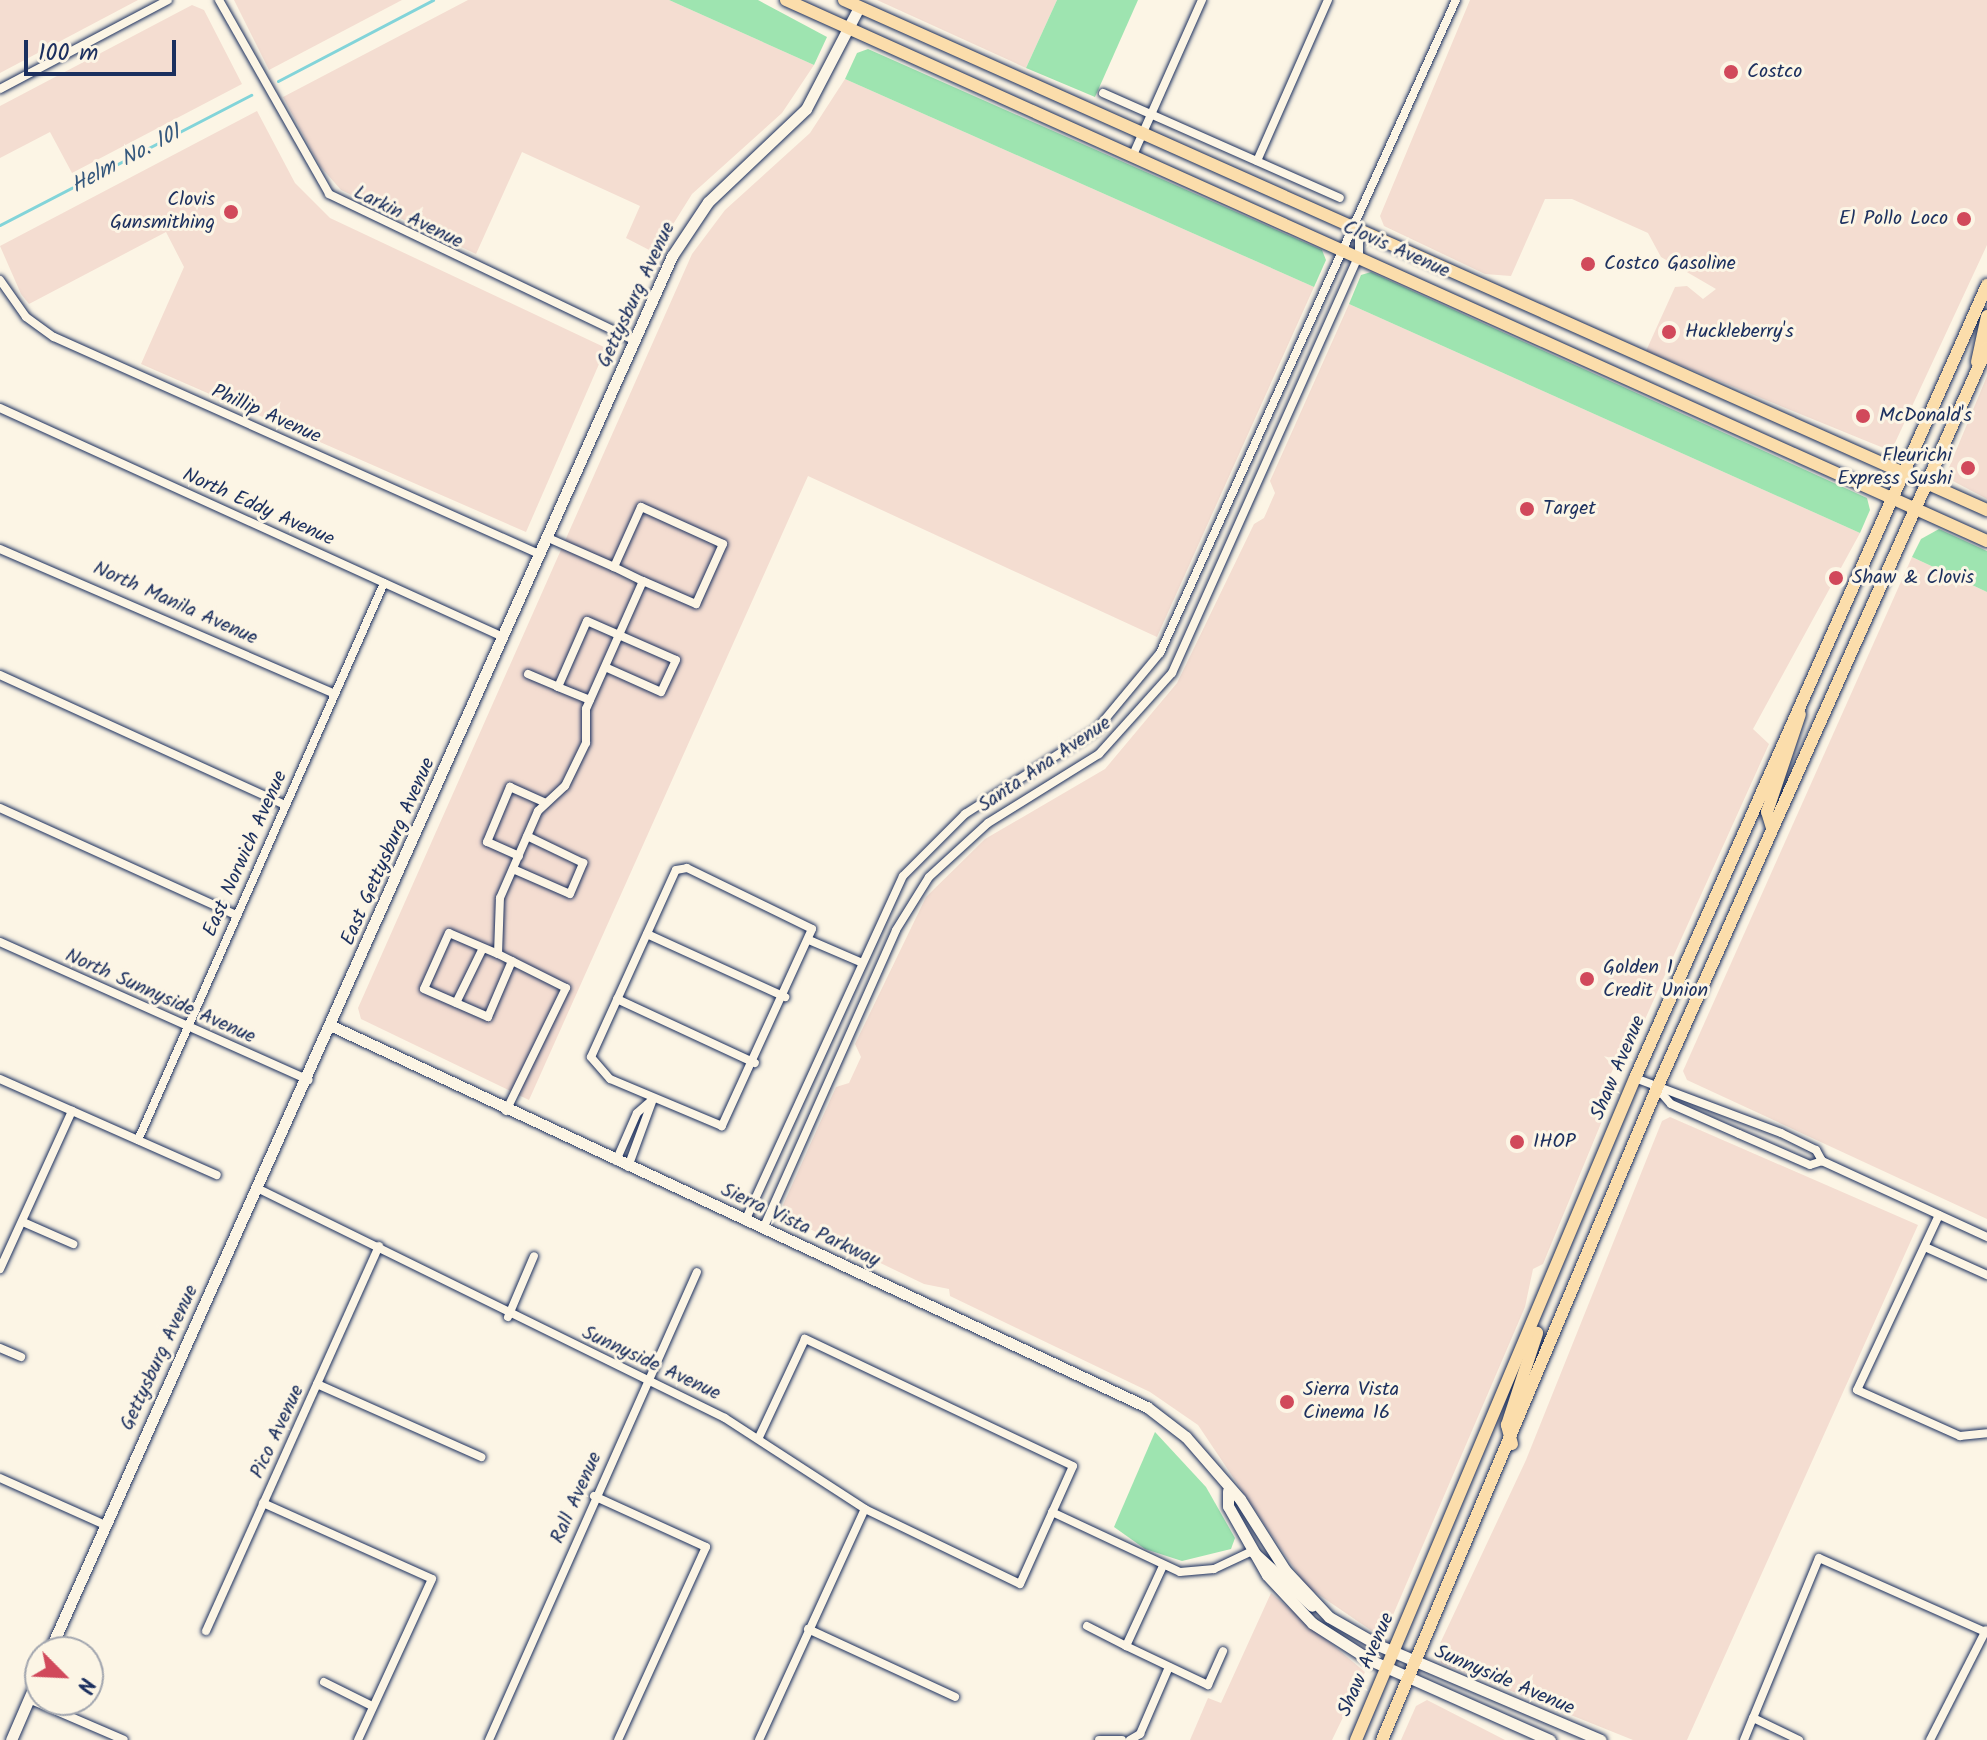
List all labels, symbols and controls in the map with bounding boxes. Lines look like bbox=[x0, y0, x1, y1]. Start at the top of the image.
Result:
scale bar bbox=[28, 24, 180, 74]
text: 100 m bbox=[38, 34, 98, 73]
place label: Costco bbox=[1747, 60, 1802, 84]
marker: Costco bbox=[1722, 63, 1740, 81]
water label: Helm No. 101 bbox=[67, 120, 185, 200]
street label: Larkin Avenue bbox=[349, 181, 467, 255]
place label: Clovis Gunsmithing bbox=[110, 188, 215, 235]
marker: Clovis Gunsmithing bbox=[222, 203, 240, 221]
place label: El Pollo Loco bbox=[1839, 207, 1948, 231]
marker: El Pollo Loco bbox=[1955, 210, 1973, 228]
street label: Clovis Avenue bbox=[1339, 216, 1453, 284]
street label: Gettysburg Avenue bbox=[593, 218, 681, 372]
place label: Costco Gasoline bbox=[1604, 252, 1736, 276]
marker: Costco Gasoline bbox=[1579, 255, 1597, 273]
place label: Huckleberry's bbox=[1685, 320, 1794, 344]
marker: Huckleberry's bbox=[1660, 323, 1678, 341]
street label: Phillip Avenue bbox=[208, 380, 324, 450]
place label: McDonald's bbox=[1879, 404, 1972, 428]
marker: McDonald's bbox=[1854, 407, 1872, 425]
place label: Fleurichi Express Sushi bbox=[1837, 444, 1952, 491]
marker: Fleurichi Express Sushi bbox=[1959, 459, 1977, 477]
street label: North Eddy Avenue bbox=[178, 464, 338, 552]
place label: Target bbox=[1543, 497, 1596, 521]
marker: Target bbox=[1518, 500, 1536, 518]
street label: North Manila Avenue bbox=[89, 557, 261, 651]
place label: Shaw & Clovis bbox=[1852, 566, 1974, 590]
marker: Shaw & Clovis bbox=[1827, 569, 1845, 587]
street label: Santa Ana Avenue bbox=[974, 712, 1116, 818]
street label: East Gettysburg Avenue bbox=[337, 754, 441, 950]
street label: East Norwich Avenue bbox=[199, 767, 293, 941]
street label: North Sunnyside Avenue bbox=[61, 944, 259, 1050]
place label: Golden 1 Credit Union bbox=[1603, 956, 1708, 1003]
marker: Golden 1 Credit Union bbox=[1578, 970, 1596, 988]
street label: Shaw Avenue bbox=[1586, 1012, 1652, 1124]
place label: IHOP bbox=[1533, 1130, 1576, 1154]
marker: IHOP bbox=[1508, 1133, 1526, 1151]
street label: Sierra Vista Parkway bbox=[717, 1179, 883, 1273]
street label: Gettysburg Avenue bbox=[116, 1281, 204, 1435]
street label: Sunnyside Avenue bbox=[578, 1321, 724, 1407]
place label: Sierra Vista Cinema 16 bbox=[1303, 1378, 1399, 1425]
street label: Pico Avenue bbox=[246, 1381, 310, 1483]
marker: Sierra Vista Cinema 16 bbox=[1278, 1393, 1296, 1411]
street label: Rall Avenue bbox=[546, 1448, 608, 1548]
street label: Shaw Avenue bbox=[1333, 1609, 1401, 1721]
north arrow bbox=[24, 1636, 104, 1716]
street label: Sunnyside Avenue bbox=[1430, 1641, 1578, 1721]
text: N bbox=[66, 1672, 103, 1699]

